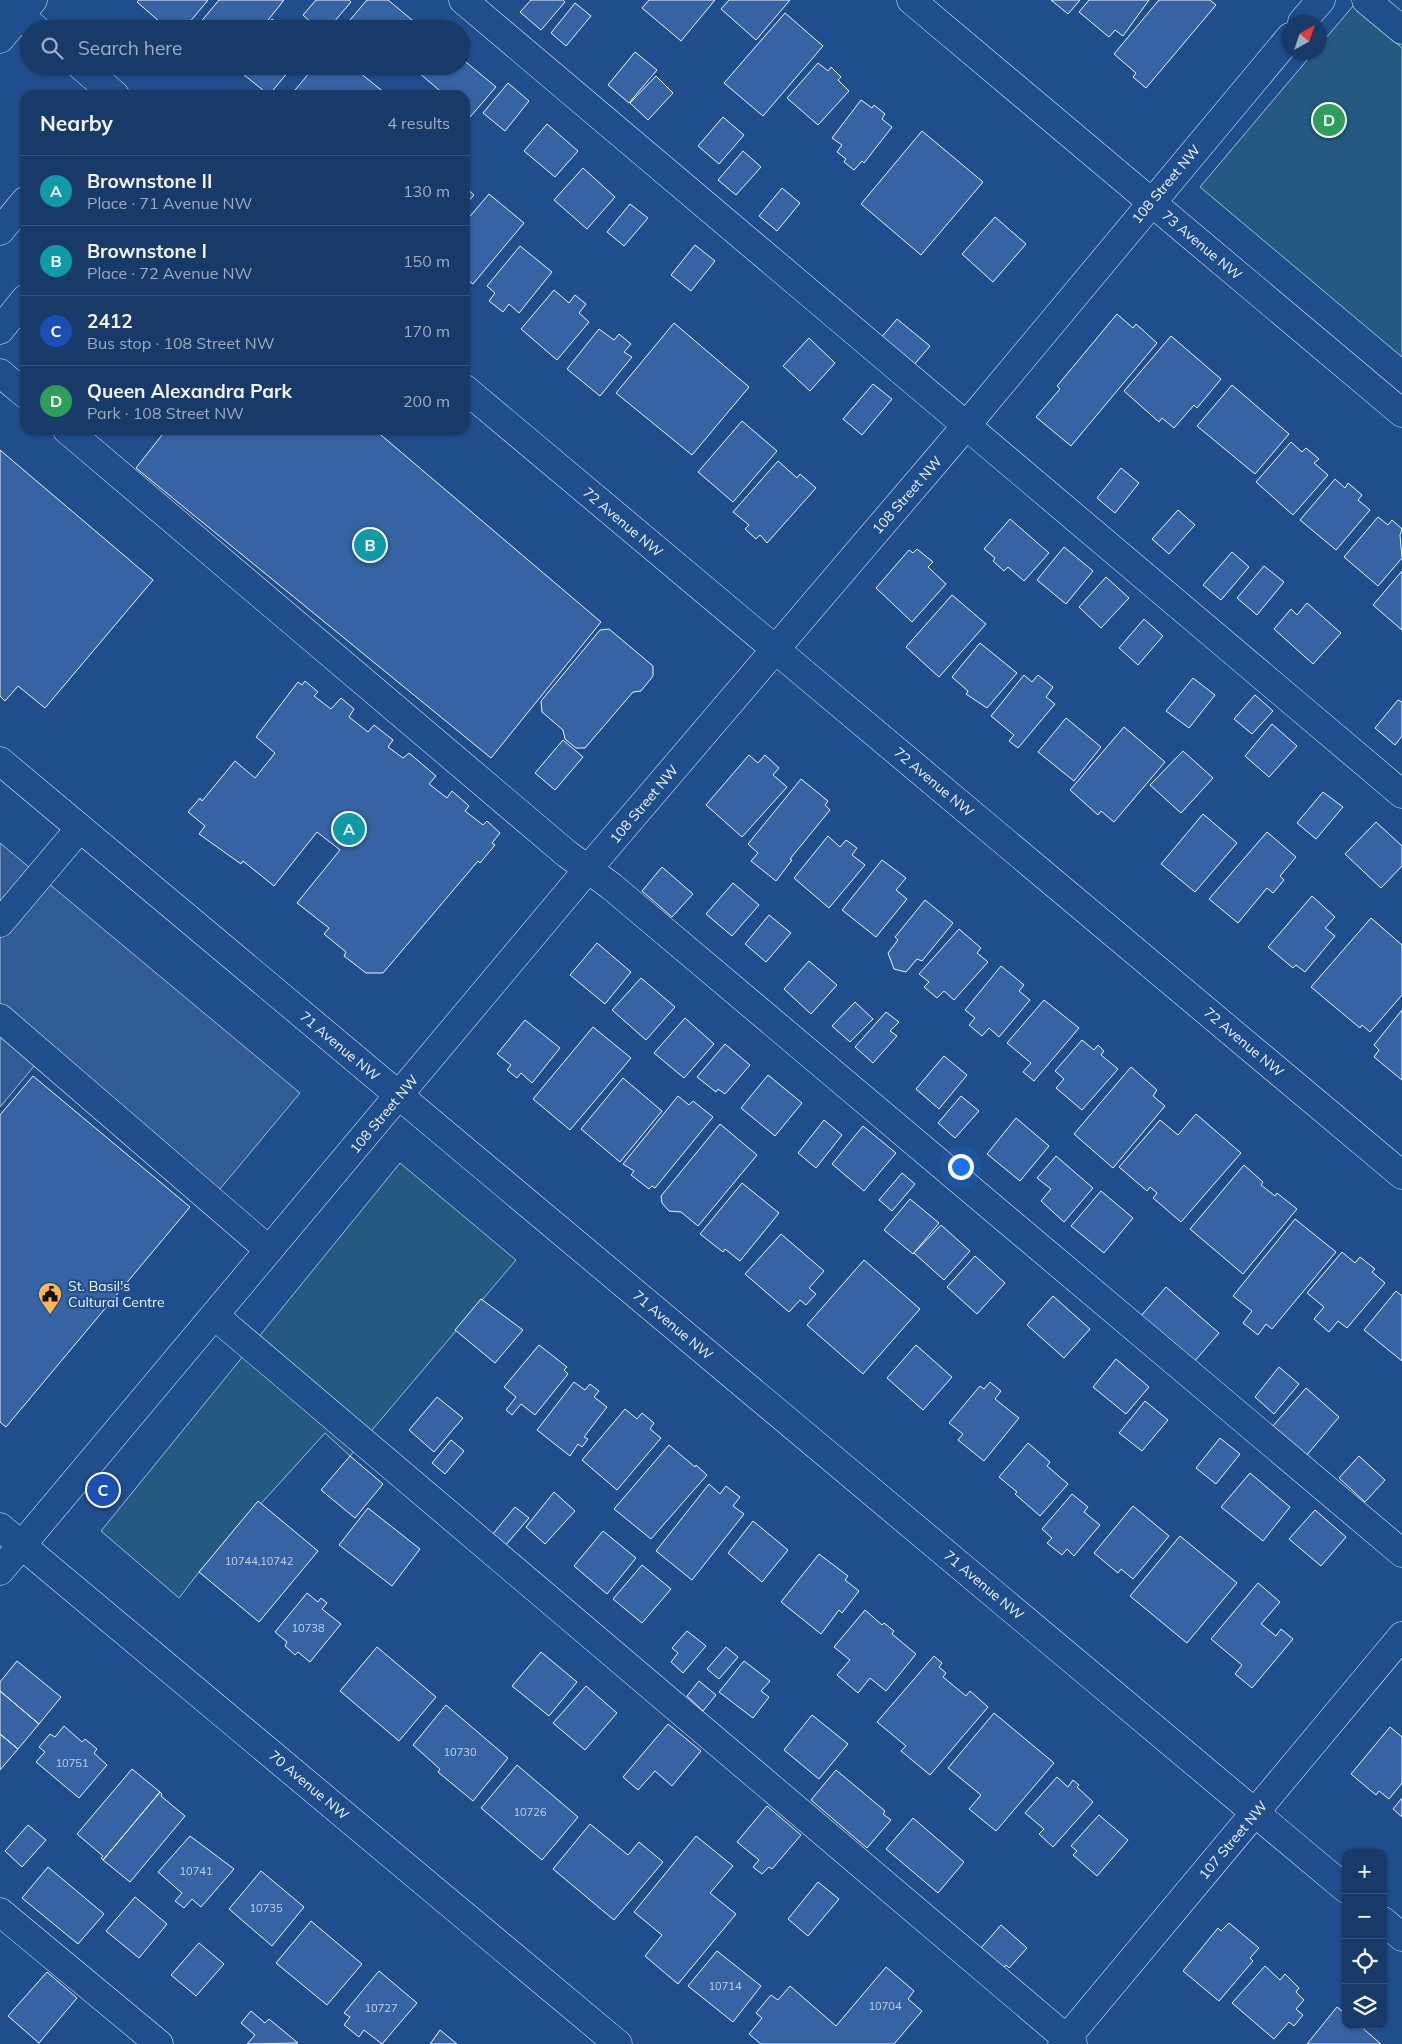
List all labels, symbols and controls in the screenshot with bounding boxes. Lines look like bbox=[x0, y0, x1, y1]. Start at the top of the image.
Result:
north arrow bbox=[1282, 15, 1327, 60]
search box bbox=[20, 20, 470, 75]
icon: search bbox=[38, 34, 66, 62]
text: Search here bbox=[78, 36, 182, 60]
pin: D bbox=[1313, 101, 1345, 139]
text: Nearby bbox=[40, 110, 113, 136]
text: 4 results bbox=[387, 113, 450, 133]
street label: 108 Street NW bbox=[1128, 141, 1204, 227]
text: Brownstone II bbox=[87, 169, 212, 193]
text: A bbox=[50, 181, 62, 201]
text: 130 m bbox=[403, 181, 450, 201]
text: Place · 71 Avenue NW bbox=[87, 193, 252, 213]
street label: 73 Avenue NW bbox=[1158, 206, 1246, 284]
text: Brownstone I bbox=[87, 239, 207, 263]
text: B bbox=[50, 251, 62, 271]
text: 150 m bbox=[403, 251, 450, 271]
text: Place · 72 Avenue NW bbox=[87, 263, 252, 283]
text: 2412 bbox=[87, 309, 133, 333]
text: C bbox=[51, 321, 61, 341]
text: 170 m bbox=[403, 321, 450, 341]
text: Bus stop · 108 Street NW bbox=[87, 333, 275, 353]
text: Queen Alexandra Park bbox=[87, 379, 292, 403]
text: D bbox=[50, 391, 62, 411]
text: 200 m bbox=[403, 391, 450, 411]
text: Park · 108 Street NW bbox=[87, 403, 244, 423]
street label: 108 Street NW bbox=[868, 452, 946, 538]
street label: 72 Avenue NW bbox=[579, 483, 667, 561]
pin: B bbox=[354, 526, 386, 564]
street label: 72 Avenue NW bbox=[890, 743, 978, 821]
street label: 108 Street NW bbox=[606, 761, 682, 847]
pin: A bbox=[333, 810, 365, 848]
street label: 72 Avenue NW bbox=[1200, 1003, 1288, 1081]
street label: 71 Avenue NW bbox=[296, 1007, 384, 1085]
street label: 108 Street NW bbox=[346, 1071, 422, 1157]
your location bbox=[948, 1154, 974, 1180]
place label: St. Basil's Cultural Centre bbox=[68, 1277, 165, 1311]
public building icon: St. Basil's Cultural Centre bbox=[37, 1281, 63, 1315]
street label: 71 Avenue NW bbox=[629, 1286, 717, 1364]
pin: C bbox=[87, 1471, 119, 1509]
street label: 71 Avenue NW bbox=[940, 1546, 1028, 1624]
house number: 10744,10742 bbox=[225, 1554, 294, 1568]
house number: 10738 bbox=[292, 1621, 325, 1635]
house number: 10730 bbox=[444, 1745, 477, 1759]
street label: 70 Avenue NW bbox=[265, 1746, 353, 1824]
house number: 10751 bbox=[56, 1756, 89, 1770]
street label: 107 Street NW bbox=[1195, 1797, 1271, 1883]
house number: 10726 bbox=[514, 1805, 547, 1819]
map controls bbox=[1342, 1849, 1387, 2029]
button: + bbox=[1342, 1849, 1387, 1894]
house number: 10741 bbox=[180, 1864, 213, 1878]
button: − bbox=[1342, 1894, 1387, 1939]
house number: 10735 bbox=[250, 1901, 283, 1915]
button: locate bbox=[1342, 1939, 1387, 1984]
house number: 10714 bbox=[709, 1979, 742, 1993]
button: layers bbox=[1342, 1984, 1387, 2029]
house number: 10704 bbox=[869, 1999, 902, 2013]
house number: 10727 bbox=[365, 2001, 398, 2015]

